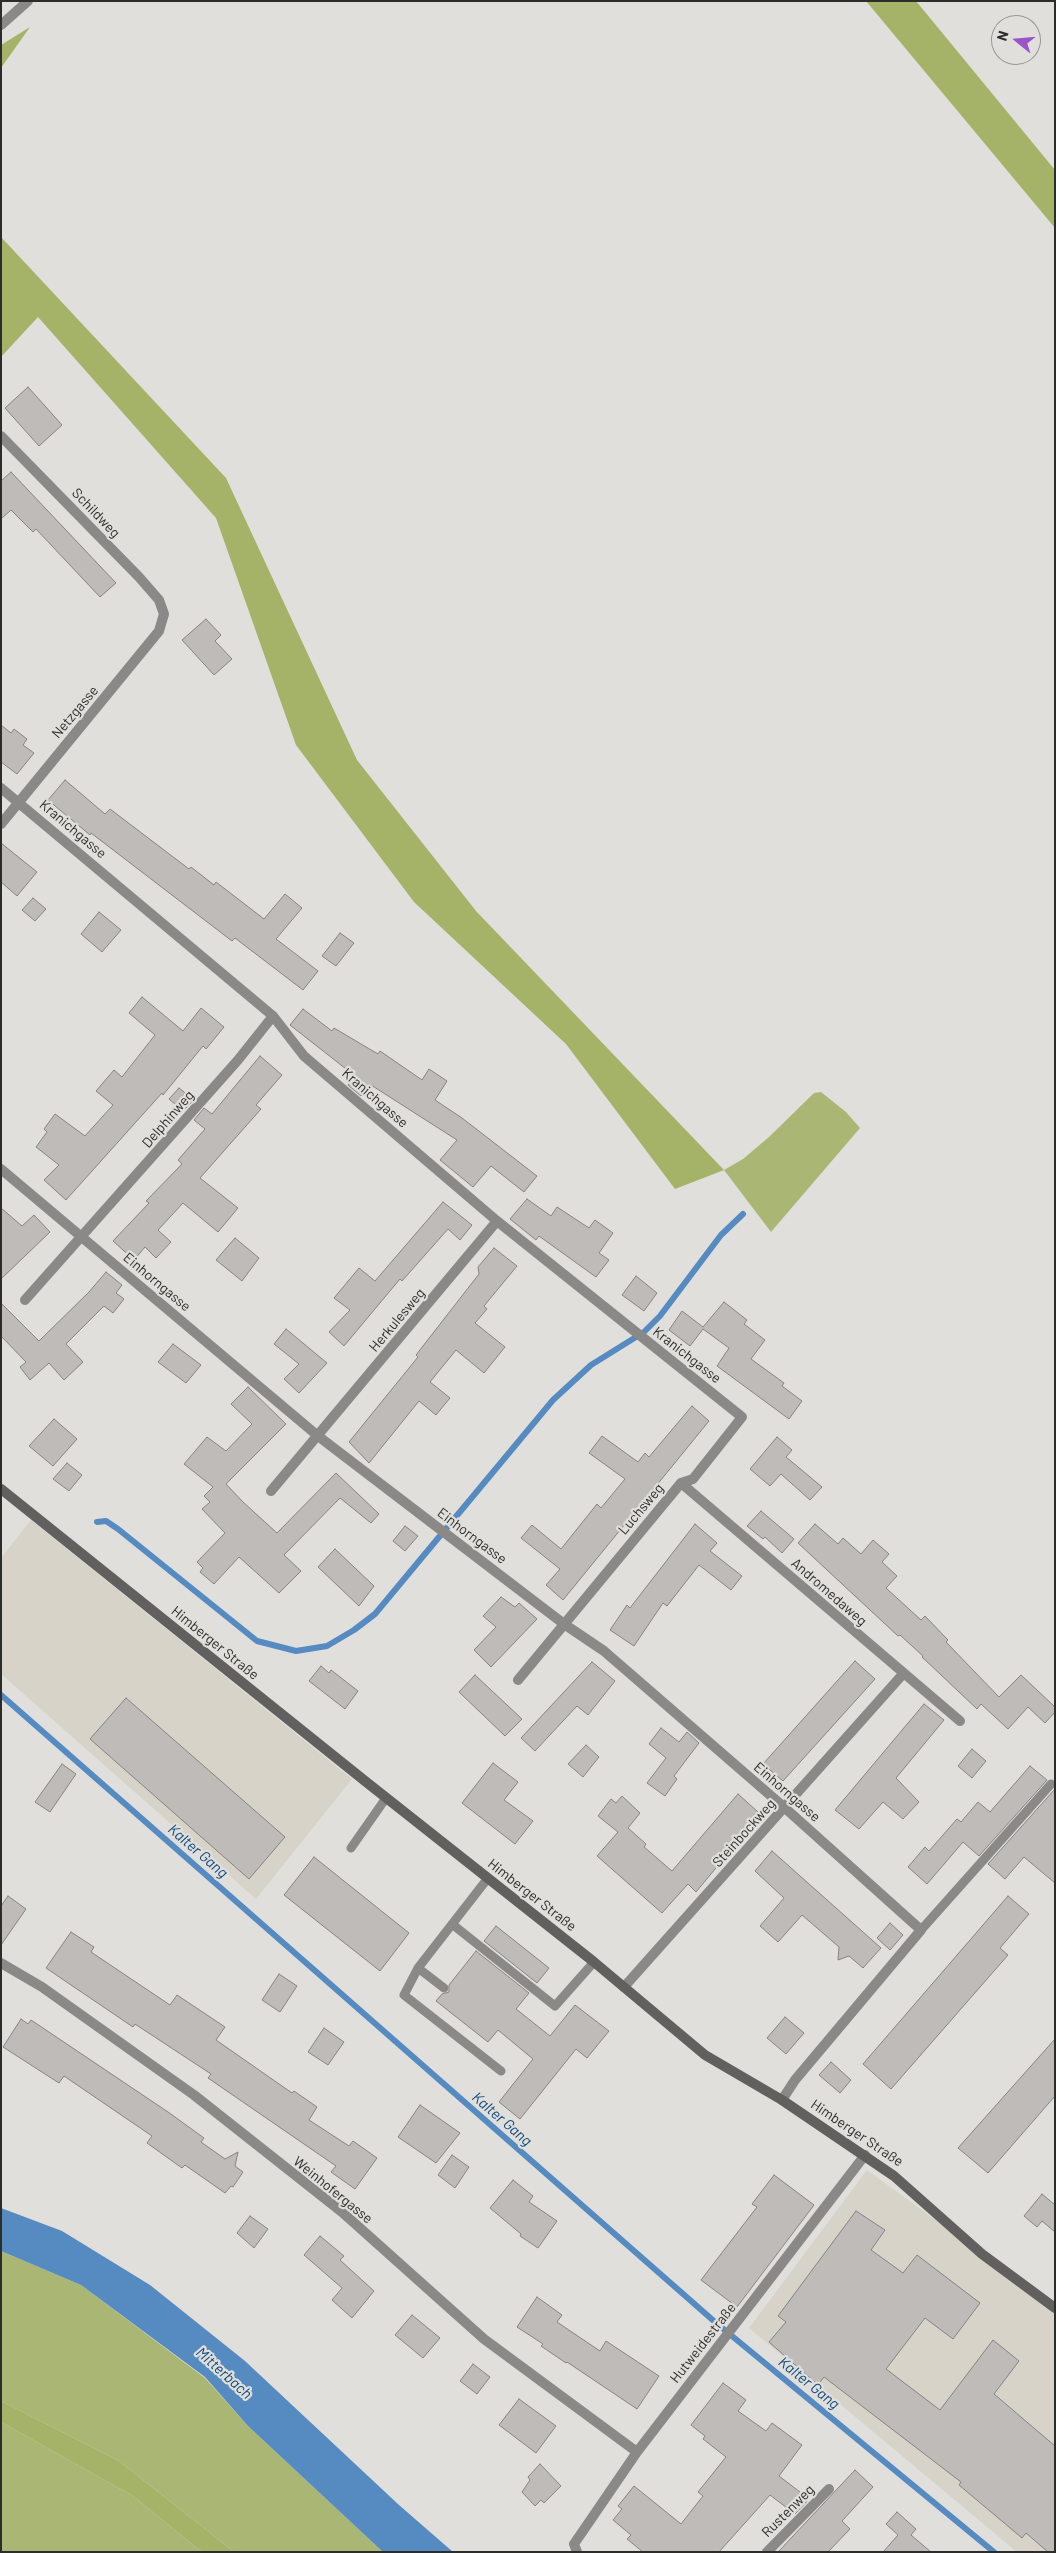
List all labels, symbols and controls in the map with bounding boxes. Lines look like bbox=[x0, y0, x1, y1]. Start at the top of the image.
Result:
north arrow bbox=[991, 15, 1041, 65]
text: N bbox=[993, 29, 1012, 43]
street label: Schildweg bbox=[68, 485, 124, 541]
street label: Netzgasse bbox=[48, 682, 102, 742]
street label: Kranichgasse bbox=[36, 796, 110, 862]
street label: Kranichgasse bbox=[339, 1065, 411, 1131]
street label: Delphinweg bbox=[139, 1087, 197, 1151]
street label: Einhorngasse bbox=[120, 1249, 194, 1315]
street label: Herkulesweg bbox=[366, 1285, 428, 1355]
street label: Kranichgasse bbox=[649, 1323, 725, 1387]
street label: Luchsweg bbox=[615, 1480, 667, 1538]
street label: Einhorngasse bbox=[434, 1504, 510, 1568]
street label: Andromedaweg bbox=[788, 1555, 870, 1629]
street label: Himberger Straße bbox=[168, 1603, 262, 1683]
street label: Einhorngasse bbox=[750, 1759, 824, 1825]
street label: Steinbockweg bbox=[709, 1795, 779, 1871]
water label: Kalter Gang bbox=[164, 1820, 232, 1882]
street label: Himberger Straße bbox=[484, 1855, 580, 1935]
water label: Kalter Gang bbox=[468, 2088, 536, 2150]
street label: Himberger Straße bbox=[808, 2096, 906, 2170]
street label: Weinhofergasse bbox=[290, 2153, 376, 2227]
street label: Hutweidestraße bbox=[667, 2300, 739, 2386]
water label: Mitterbach bbox=[192, 2343, 256, 2403]
water label: Kalter Gang bbox=[775, 2353, 843, 2413]
street label: Rustenweg bbox=[758, 2481, 818, 2541]

